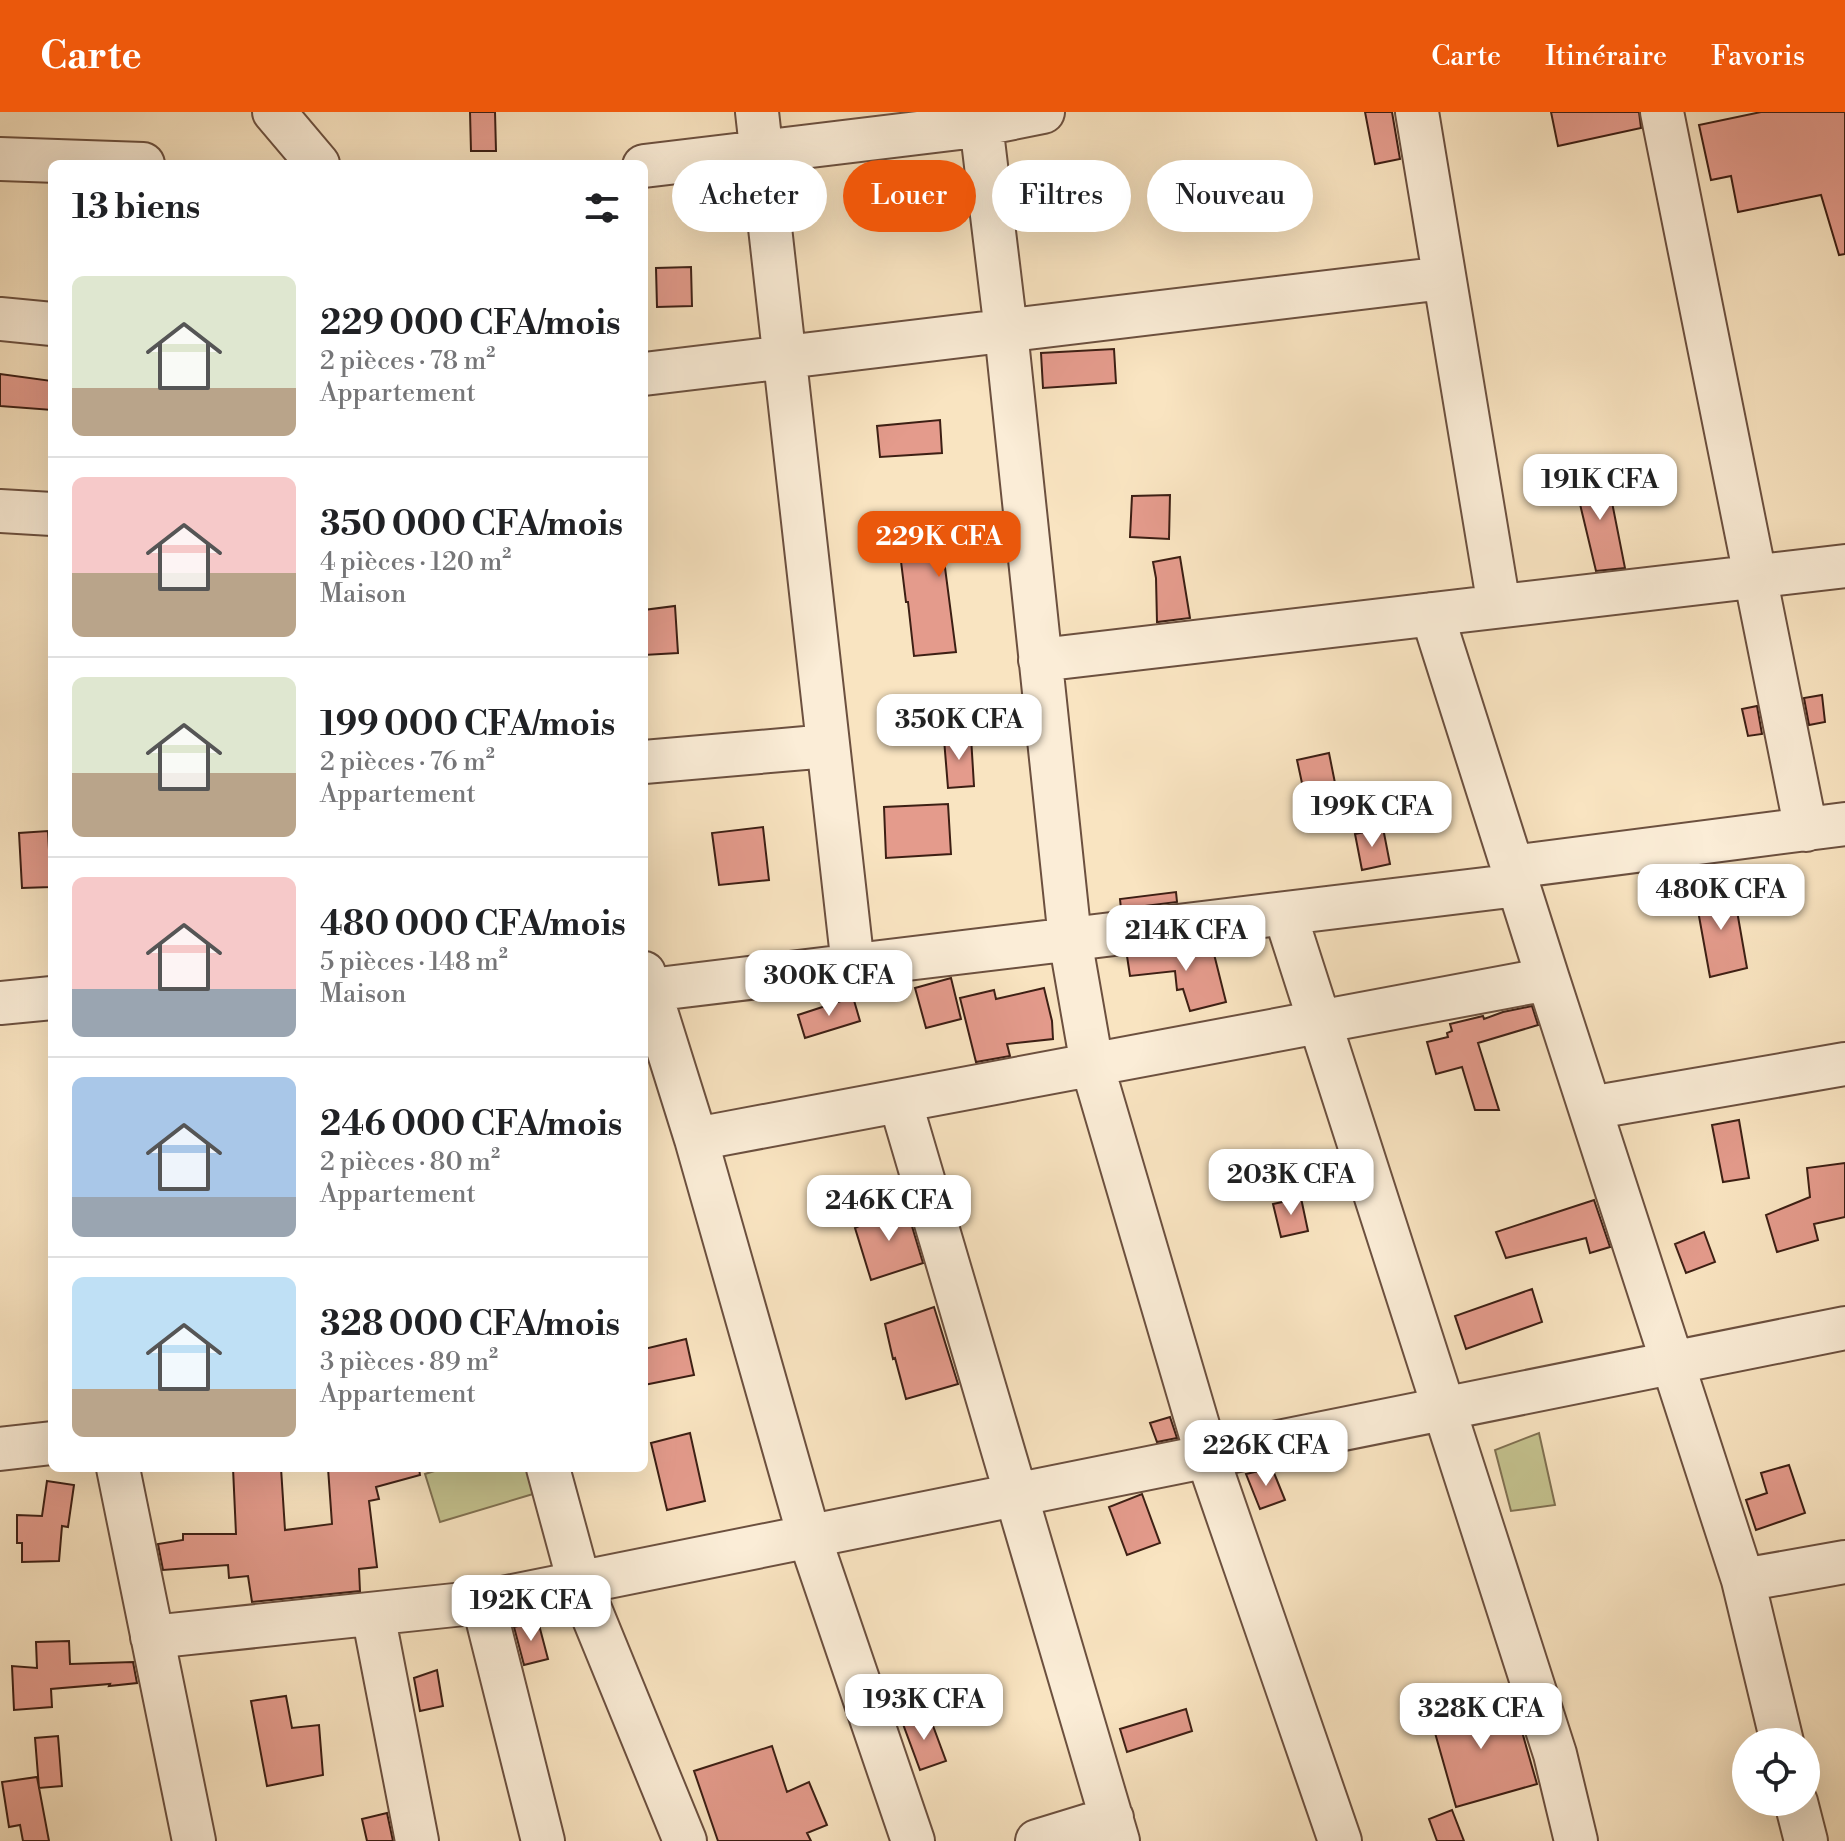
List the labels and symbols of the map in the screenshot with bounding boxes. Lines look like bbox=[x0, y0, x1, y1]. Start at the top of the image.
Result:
pin: 191K CFA bbox=[1517, 454, 1683, 522]
pin: 229K CFA bbox=[856, 511, 1022, 579]
pin: 350K CFA bbox=[876, 694, 1042, 762]
pin: 199K CFA bbox=[1289, 781, 1455, 849]
pin: 480K CFA bbox=[1638, 864, 1804, 932]
pin: 214K CFA bbox=[1103, 905, 1269, 973]
pin: 300K CFA bbox=[746, 950, 912, 1018]
pin: 203K CFA bbox=[1208, 1149, 1374, 1217]
pin: 246K CFA bbox=[806, 1175, 972, 1243]
pin: 226K CFA bbox=[1183, 1420, 1349, 1488]
pin: 192K CFA bbox=[448, 1575, 614, 1643]
pin: 193K CFA bbox=[841, 1674, 1007, 1742]
pin: 328K CFA bbox=[1398, 1683, 1564, 1751]

